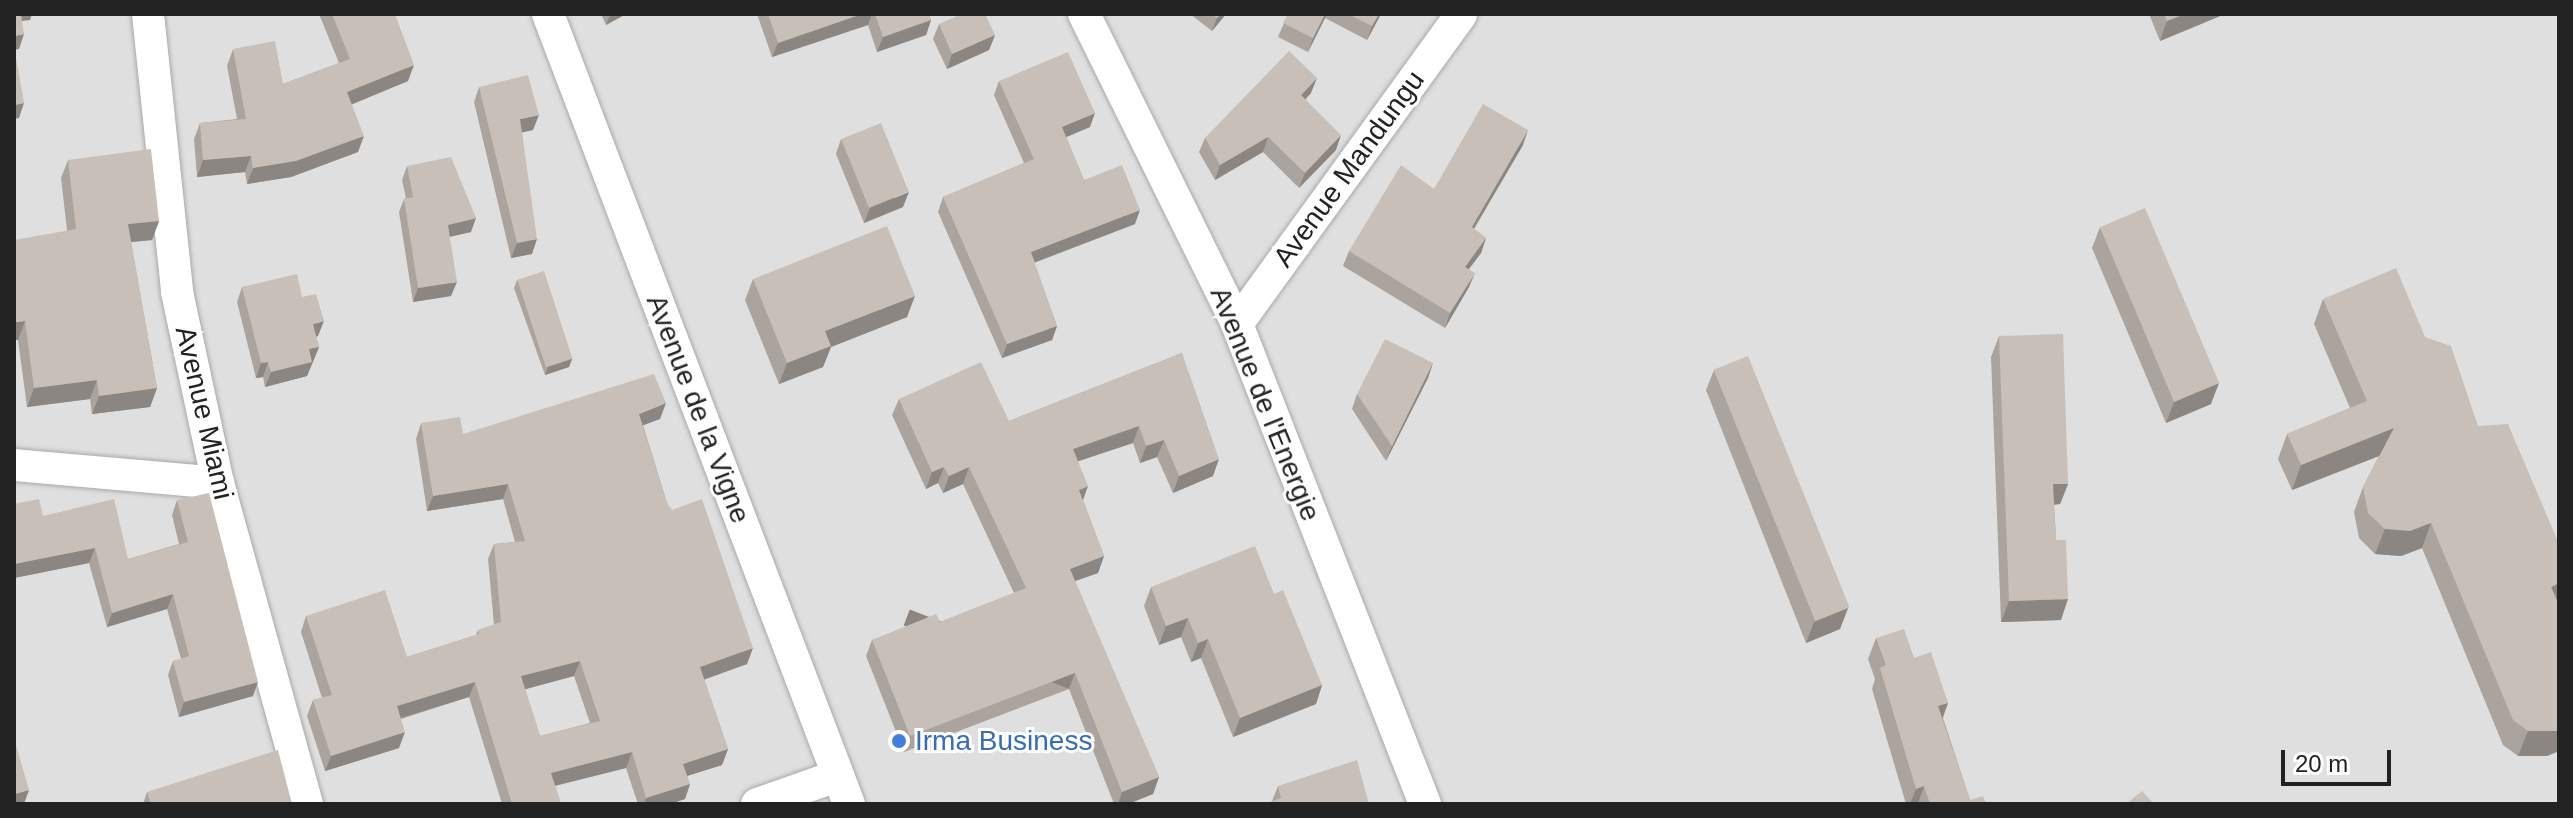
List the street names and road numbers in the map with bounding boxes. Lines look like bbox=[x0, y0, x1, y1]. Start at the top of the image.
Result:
street label: Avenue Mandungu bbox=[1266, 64, 1432, 274]
street label: Avenue de l'Energie bbox=[1203, 282, 1327, 526]
street label: Avenue de la Vigne bbox=[639, 290, 757, 528]
street label: Avenue Miami bbox=[168, 323, 240, 503]

